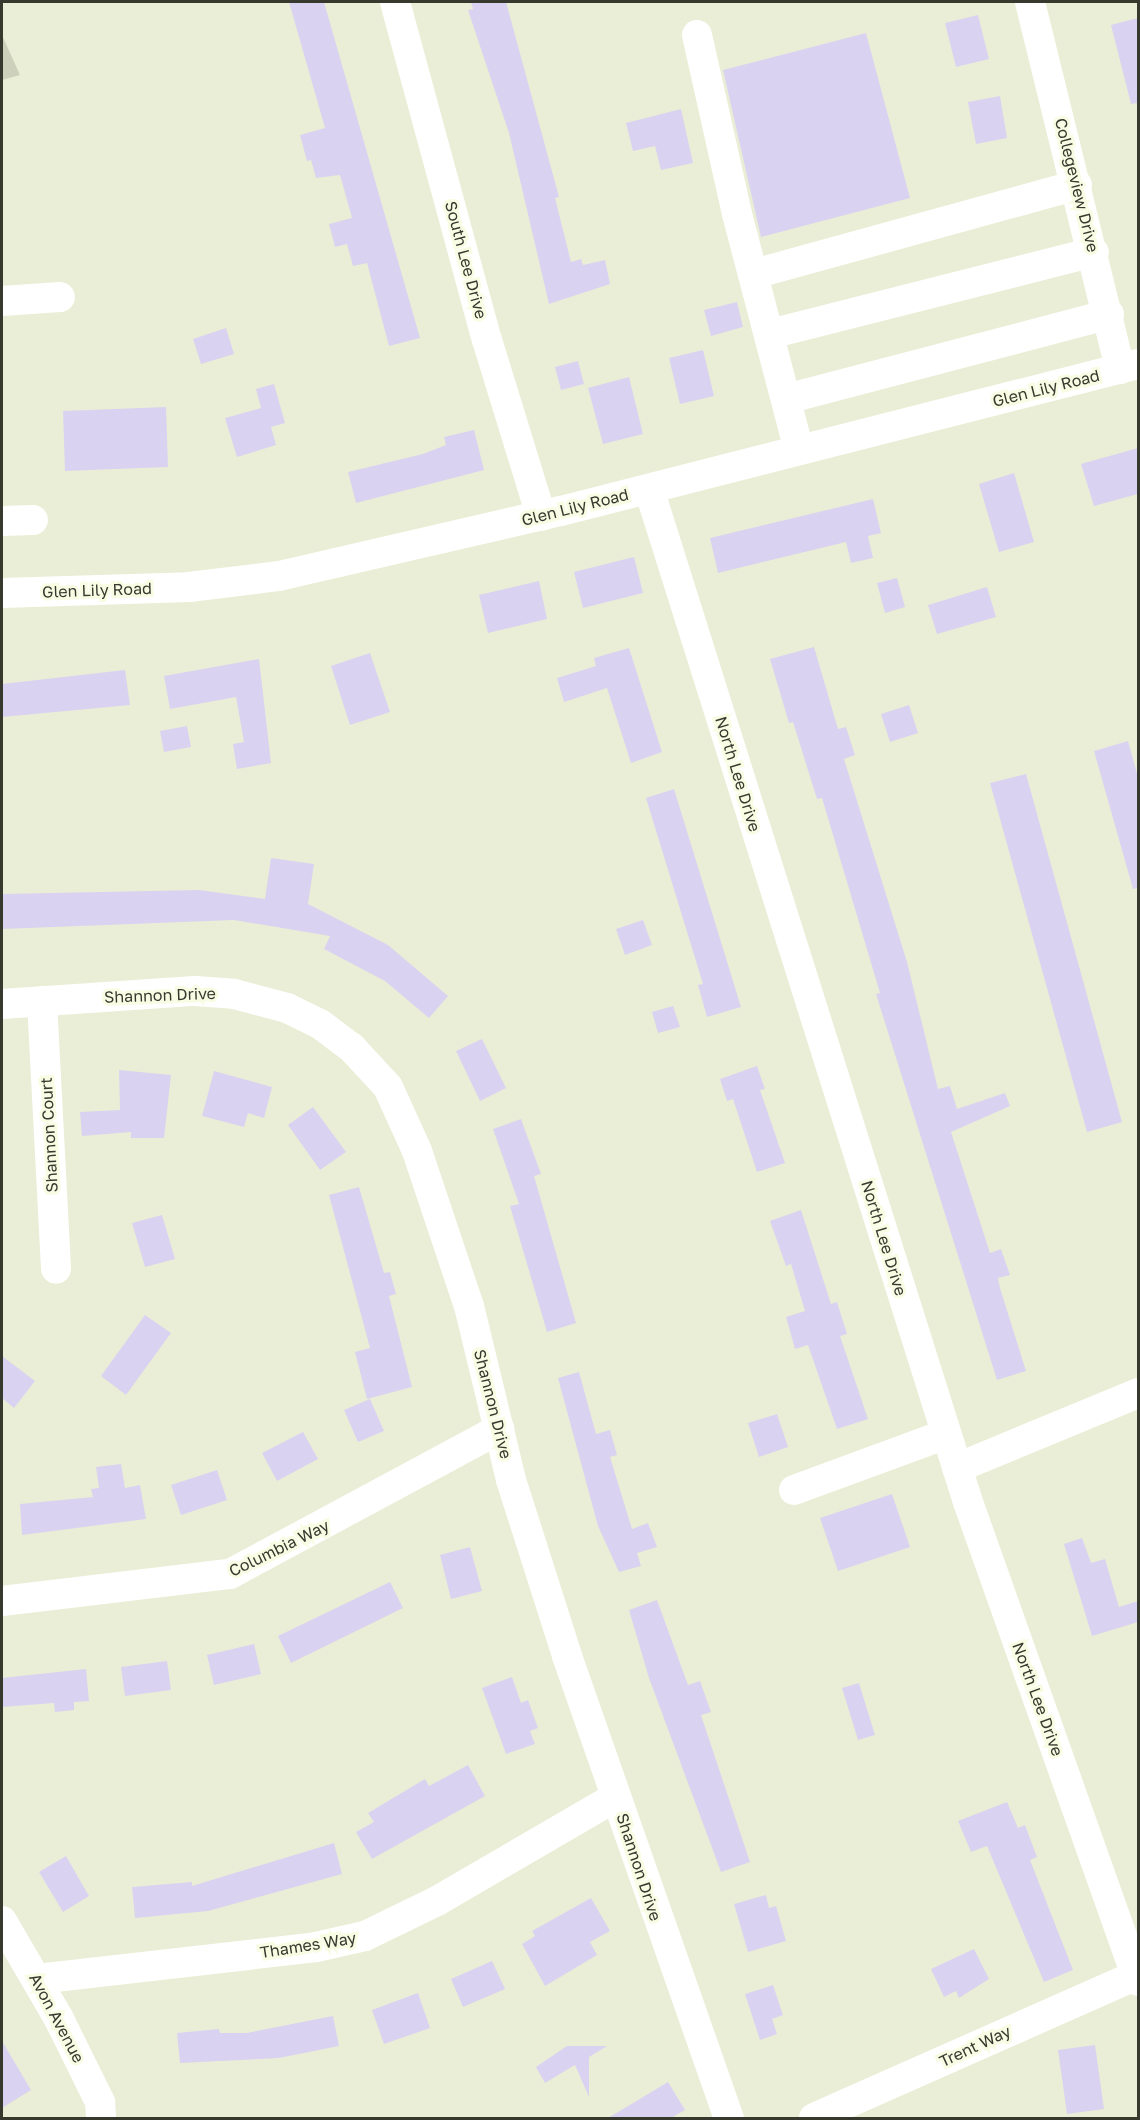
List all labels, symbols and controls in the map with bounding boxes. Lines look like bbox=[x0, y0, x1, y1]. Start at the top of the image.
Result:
street label: Collegeview Drive bbox=[1051, 116, 1103, 254]
street label: South Lee Drive bbox=[441, 199, 491, 321]
street label: Glen Lily Road bbox=[990, 365, 1102, 411]
street label: Glen Lily Road bbox=[519, 484, 631, 530]
street label: Glen Lily Road bbox=[42, 578, 152, 602]
street label: North Lee Drive bbox=[711, 714, 765, 834]
street label: Shannon Drive bbox=[104, 983, 216, 1007]
street label: Shannon Court bbox=[36, 1077, 62, 1193]
street label: North Lee Drive bbox=[857, 1178, 911, 1298]
street label: Shannon Drive bbox=[470, 1347, 516, 1461]
street label: Columbia Way bbox=[226, 1515, 332, 1581]
street label: North Lee Drive bbox=[1009, 1639, 1067, 1759]
street label: Shannon Drive bbox=[613, 1811, 665, 1923]
street label: Thames Way bbox=[259, 1928, 357, 1962]
street label: Avon Avenue bbox=[25, 1970, 89, 2066]
street label: Trent Way bbox=[936, 2021, 1014, 2071]

